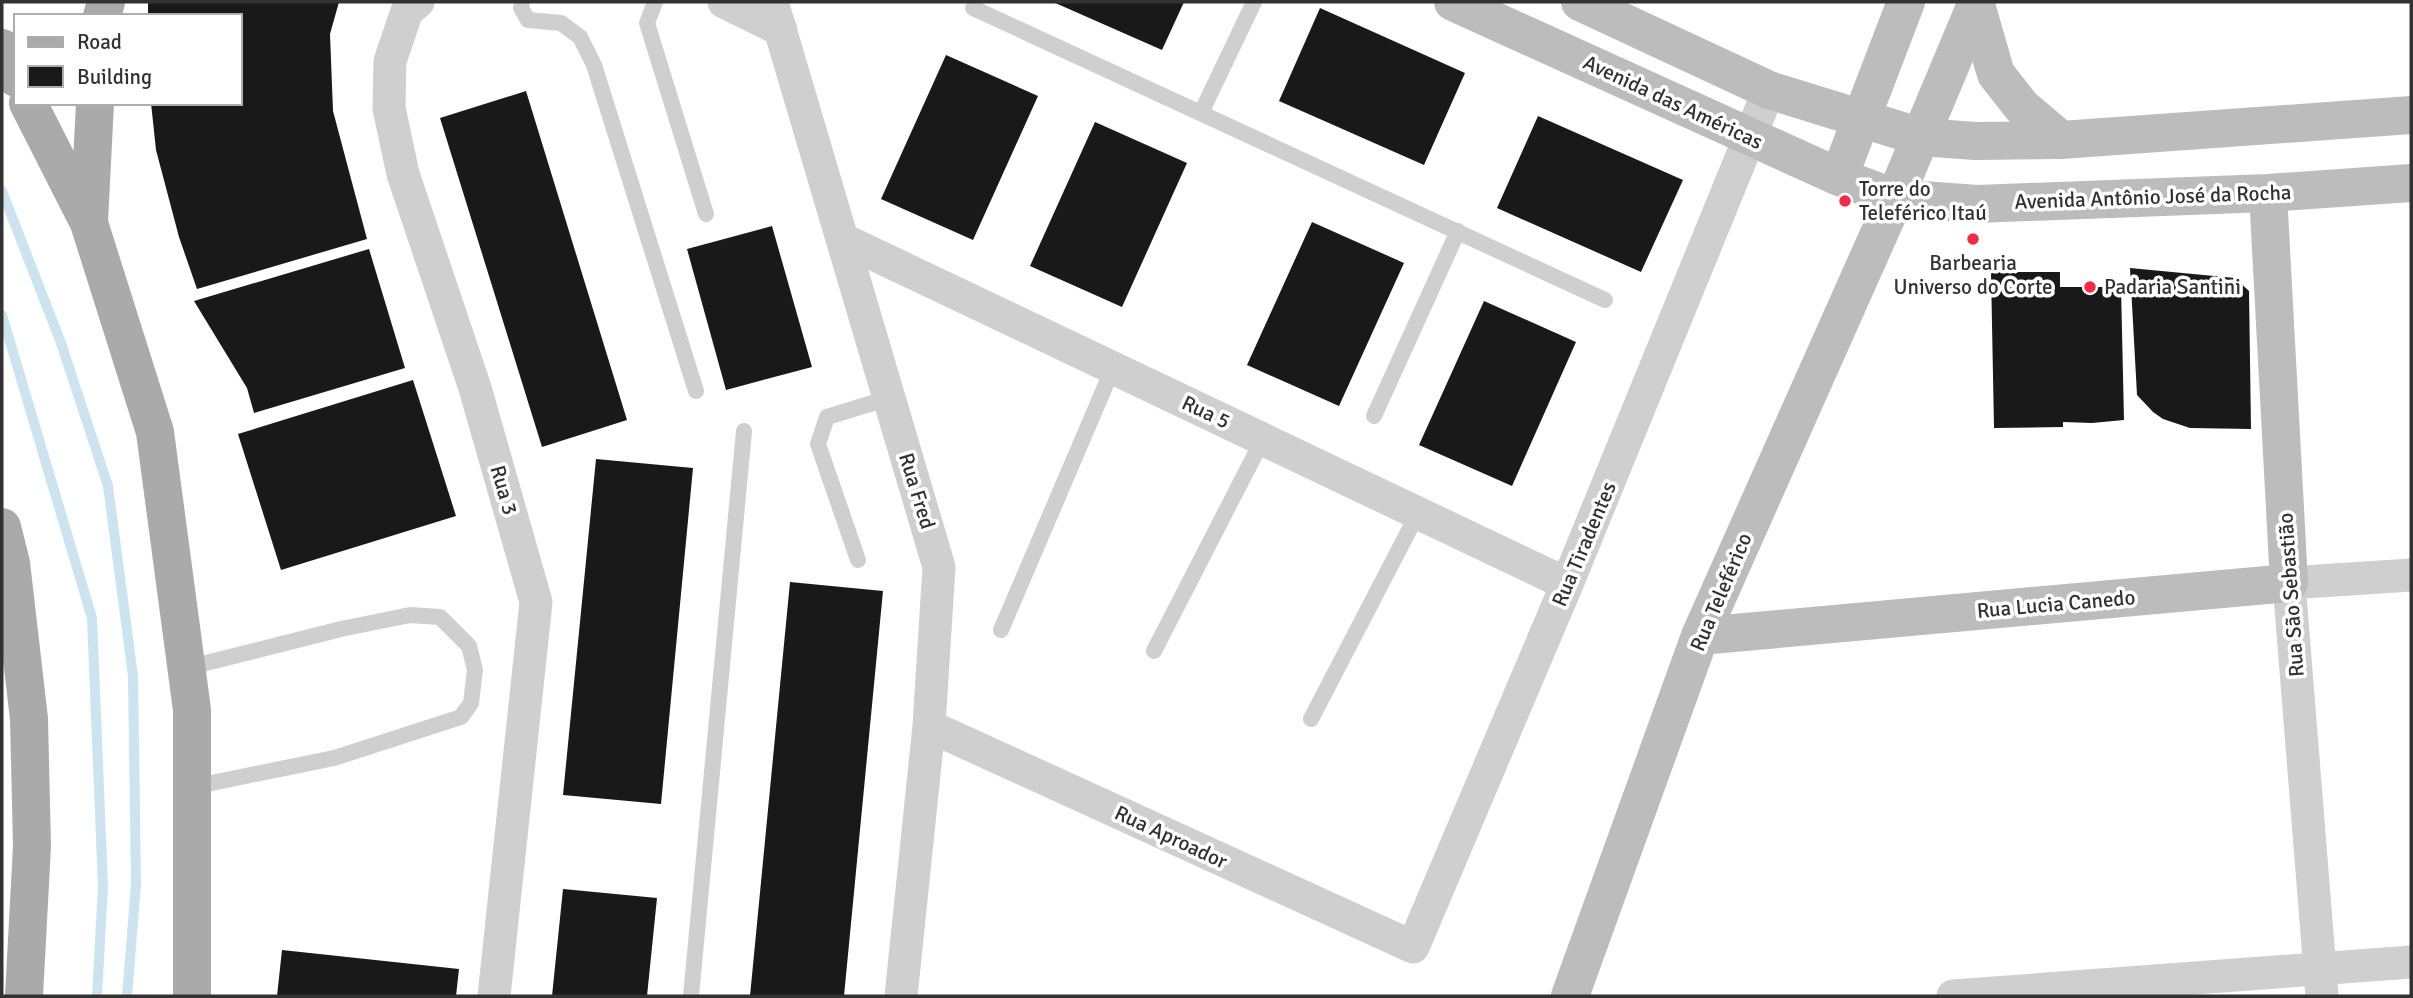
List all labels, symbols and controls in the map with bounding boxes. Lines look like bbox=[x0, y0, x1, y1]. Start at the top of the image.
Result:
legend bbox=[14, 14, 242, 105]
text: Road bbox=[77, 29, 122, 55]
street label: Avenida das Américas bbox=[1579, 49, 1767, 155]
text: Building bbox=[77, 64, 152, 90]
place label: Torre do Teleférico Itaú bbox=[1859, 176, 1987, 226]
street label: Avenida Antônio José da Rocha bbox=[2014, 179, 2292, 215]
marker: Torre do Teleférico Itaú bbox=[1837, 193, 1853, 209]
marker: Barbearia Universo do Corte bbox=[1965, 231, 1981, 247]
place label: Barbearia Universo do Corte bbox=[1893, 250, 2053, 300]
place label: Padaria Santini bbox=[2104, 274, 2241, 300]
marker: Padaria Santini bbox=[2082, 279, 2098, 295]
street label: Rua 5 bbox=[1178, 390, 1234, 434]
street label: Rua Fred bbox=[893, 450, 941, 532]
street label: Rua 3 bbox=[485, 462, 523, 518]
street label: Rua Tiradentes bbox=[1546, 478, 1622, 610]
street label: Rua São Sebastião bbox=[2272, 512, 2310, 678]
street label: Rua Teleférico bbox=[1684, 529, 1758, 655]
street label: Rua Lucia Canedo bbox=[1976, 584, 2136, 624]
street label: Rua Aproador bbox=[1110, 800, 1232, 875]

